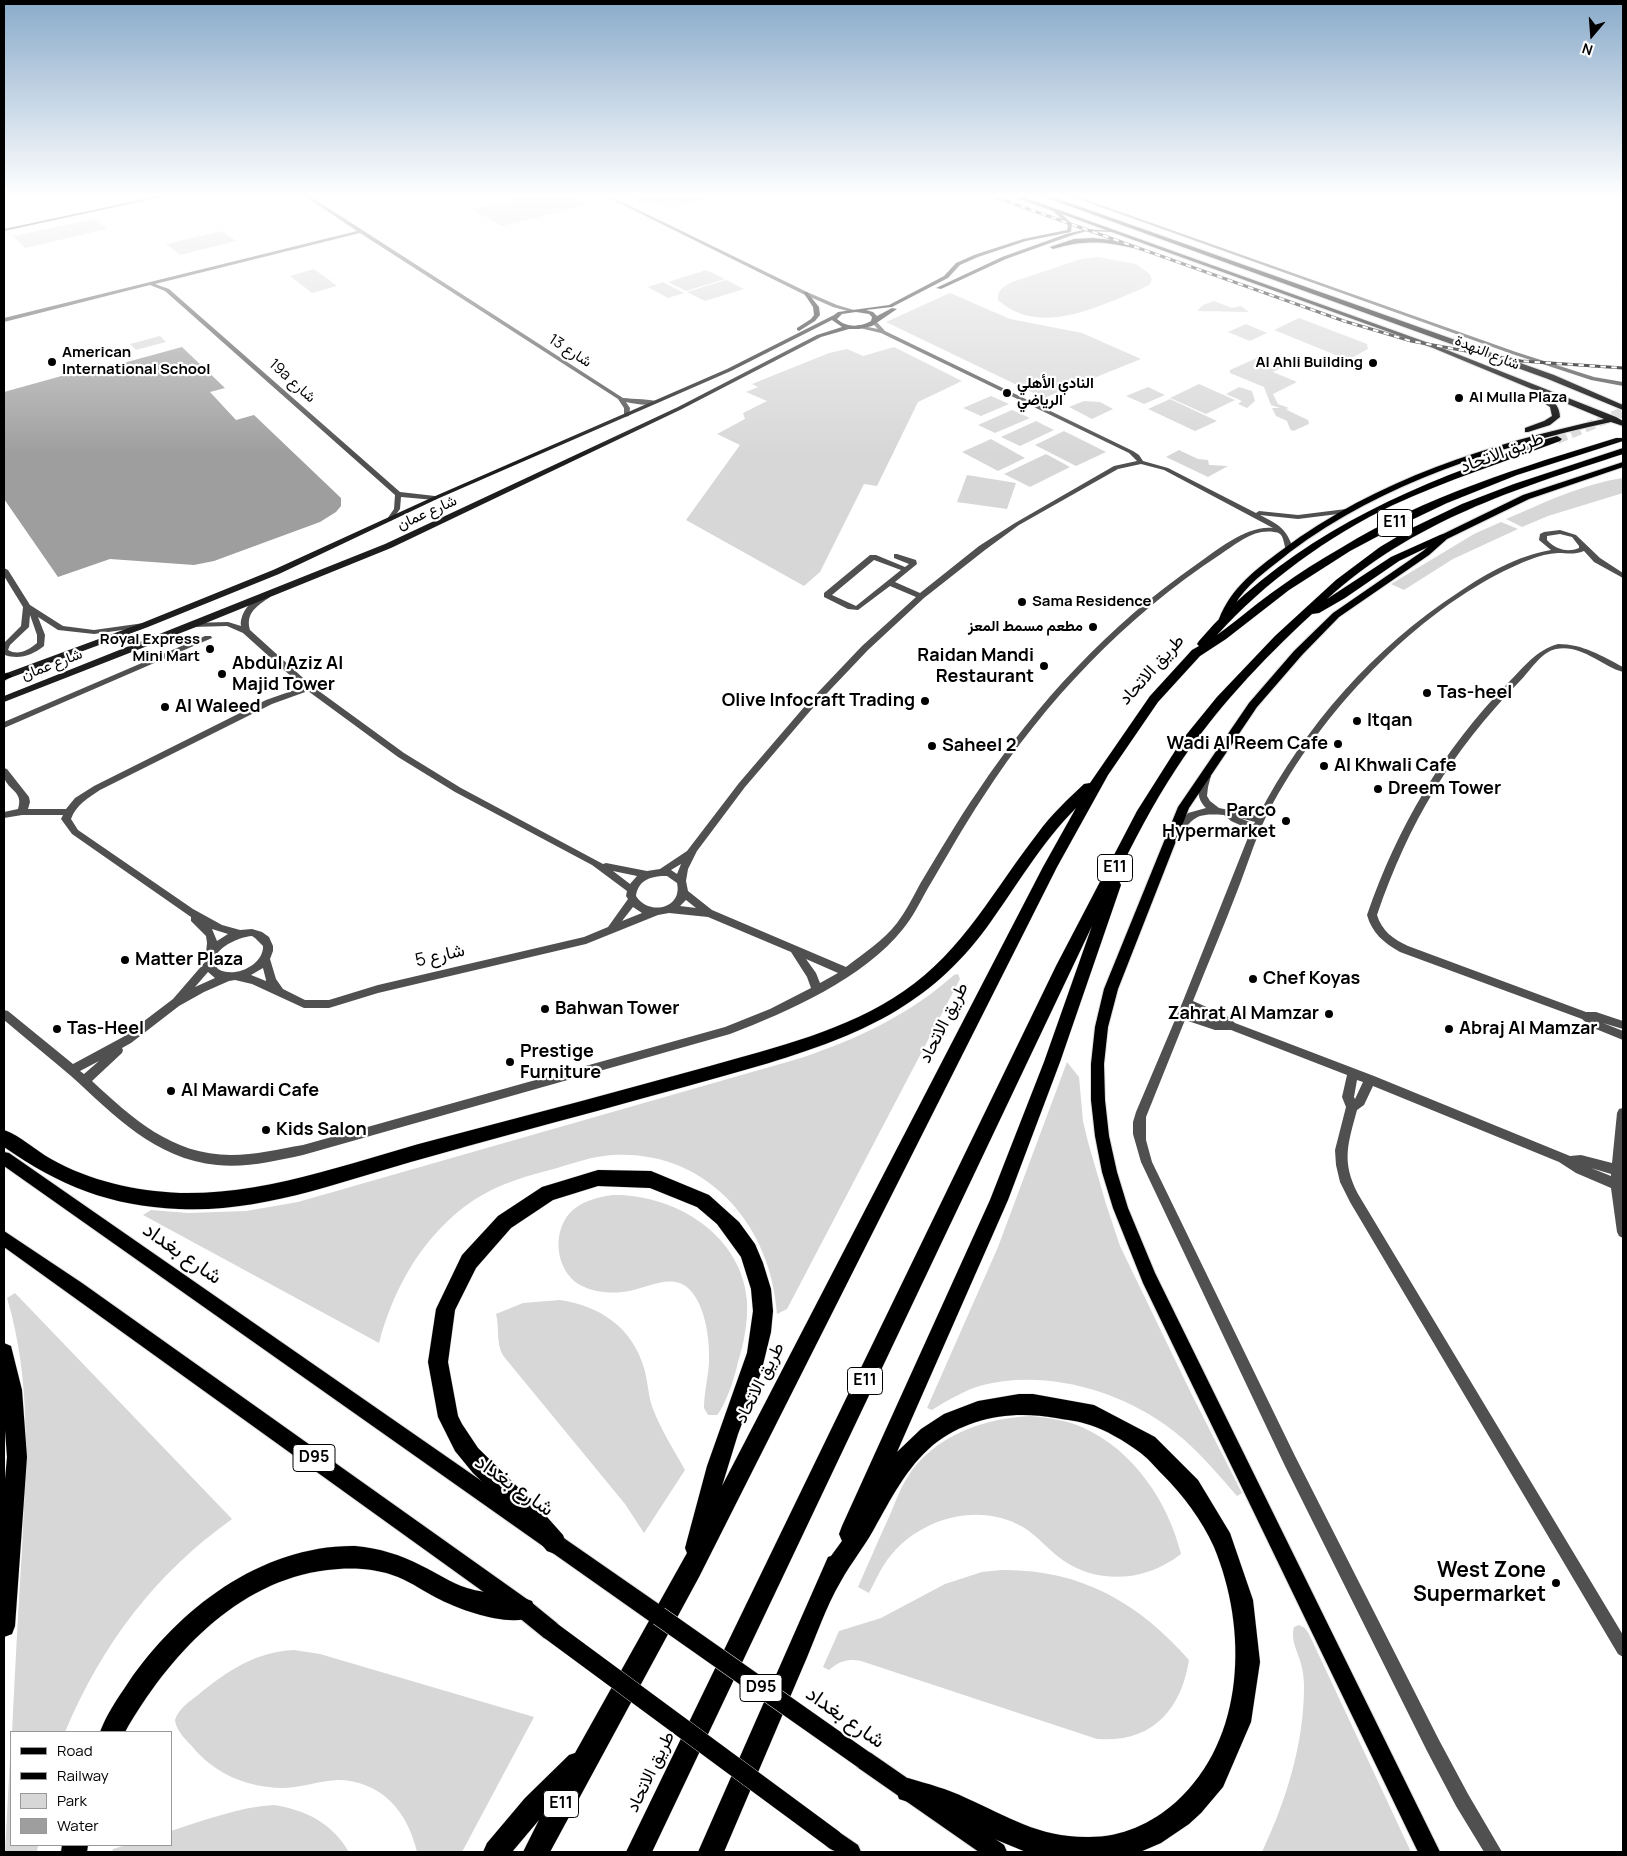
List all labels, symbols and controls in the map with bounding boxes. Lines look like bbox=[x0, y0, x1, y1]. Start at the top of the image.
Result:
north arrow bbox=[1567, 10, 1617, 60]
text: N bbox=[1579, 39, 1595, 60]
street label: شارع 13 bbox=[545, 331, 595, 371]
street label: شارع النهدة bbox=[1452, 332, 1522, 374]
place label: American International School bbox=[62, 344, 211, 379]
place label: Al Ahli Building bbox=[1256, 354, 1363, 372]
street label: 19a شارع bbox=[265, 355, 319, 407]
marker: American International School bbox=[46, 356, 58, 368]
marker: Al Ahli Building bbox=[1367, 357, 1379, 369]
place label: النادي الأهلي الرياضي bbox=[1017, 375, 1094, 410]
marker: النادي الأهلي الرياضي bbox=[1001, 387, 1013, 399]
place label: Al Mulla Plaza bbox=[1469, 389, 1567, 407]
marker: Al Mulla Plaza bbox=[1453, 392, 1465, 404]
street label: طريق الاتحاد bbox=[1457, 428, 1547, 478]
street label: شارع عمان bbox=[394, 492, 460, 534]
road number: E11 bbox=[1378, 509, 1412, 536]
place label: Sama Residence bbox=[1032, 593, 1152, 611]
marker: Sama Residence bbox=[1016, 596, 1028, 608]
place label: مطعم مسمط المعز bbox=[968, 618, 1083, 636]
marker: مطعم مسمط المعز bbox=[1087, 621, 1099, 633]
street label: طريق الاتحاد bbox=[1115, 630, 1189, 710]
place label: Royal Express Mini Mart bbox=[100, 631, 200, 666]
marker: Royal Express Mini Mart bbox=[204, 643, 216, 655]
street label: شارع عمان bbox=[19, 645, 85, 685]
place label: Raidan Mandi Restaurant bbox=[917, 645, 1034, 688]
place label: Abdul Aziz Al Majid Tower bbox=[232, 653, 343, 696]
marker: Raidan Mandi Restaurant bbox=[1038, 660, 1050, 672]
marker: Abdul Aziz Al Majid Tower bbox=[216, 668, 228, 680]
place label: Tas-heel bbox=[1437, 682, 1512, 704]
marker: Tas-heel bbox=[1421, 687, 1433, 699]
place label: Olive Infocraft Trading bbox=[722, 690, 915, 712]
marker: Olive Infocraft Trading bbox=[919, 695, 931, 707]
place label: Al Waleed bbox=[175, 696, 261, 718]
marker: Al Waleed bbox=[159, 701, 171, 713]
place label: Itqan bbox=[1367, 710, 1413, 732]
marker: Itqan bbox=[1351, 715, 1363, 727]
place label: Wadi Al Reem Cafe bbox=[1166, 733, 1328, 755]
place label: Saheel 2 bbox=[942, 735, 1017, 757]
marker: Wadi Al Reem Cafe bbox=[1332, 738, 1344, 750]
marker: Saheel 2 bbox=[926, 740, 938, 752]
place label: Al Khwali Cafe bbox=[1334, 755, 1457, 777]
marker: Al Khwali Cafe bbox=[1318, 760, 1330, 772]
place label: Dreem Tower bbox=[1388, 778, 1501, 800]
marker: Dreem Tower bbox=[1372, 783, 1384, 795]
place label: Parco Hypermarket bbox=[1162, 800, 1276, 842]
marker: Parco Hypermarket bbox=[1280, 815, 1292, 827]
road number: E11 bbox=[1098, 854, 1132, 881]
street label: شارع 5 bbox=[413, 940, 467, 972]
place label: Matter Plaza bbox=[135, 949, 243, 971]
marker: Matter Plaza bbox=[119, 954, 131, 966]
place label: Chef Koyas bbox=[1263, 968, 1360, 990]
marker: Chef Koyas bbox=[1247, 973, 1259, 985]
street label: طريق الاتحاد bbox=[915, 979, 973, 1067]
place label: Bahwan Tower bbox=[555, 998, 679, 1020]
marker: Bahwan Tower bbox=[539, 1003, 551, 1015]
place label: Zahrat Al Mamzar bbox=[1167, 1003, 1319, 1025]
marker: Zahrat Al Mamzar bbox=[1323, 1008, 1335, 1020]
place label: Tas-Heel bbox=[67, 1018, 144, 1040]
place label: Abraj Al Mamzar bbox=[1459, 1018, 1598, 1040]
marker: Tas-Heel bbox=[51, 1023, 63, 1035]
marker: Abraj Al Mamzar bbox=[1443, 1023, 1455, 1035]
place label: Prestige Furniture bbox=[520, 1041, 601, 1084]
marker: Prestige Furniture bbox=[504, 1056, 516, 1068]
place label: Al Mawardi Cafe bbox=[181, 1080, 319, 1102]
marker: Al Mawardi Cafe bbox=[165, 1085, 177, 1097]
place label: Kids Salon bbox=[276, 1119, 367, 1141]
marker: Kids Salon bbox=[260, 1124, 272, 1136]
street label: شارع بغداد bbox=[138, 1218, 226, 1290]
street label: طريق الاتحاد bbox=[731, 1339, 789, 1427]
road number: E11 bbox=[848, 1368, 882, 1394]
road number: D95 bbox=[293, 1445, 335, 1472]
street label: شارع بغداد bbox=[470, 1450, 558, 1522]
place label: West Zone Supermarket bbox=[1413, 1558, 1546, 1608]
marker: West Zone Supermarket bbox=[1550, 1577, 1562, 1589]
road number: D95 bbox=[740, 1675, 782, 1702]
street label: شارع بغداد bbox=[801, 1682, 889, 1754]
street label: طريق الاتحاد bbox=[622, 1728, 680, 1816]
legend bbox=[10, 1731, 172, 1846]
text: Road bbox=[57, 1740, 93, 1761]
text: Railway bbox=[57, 1765, 109, 1786]
text: Park bbox=[57, 1790, 87, 1811]
road number: E11 bbox=[544, 1790, 578, 1818]
text: Water bbox=[57, 1815, 99, 1836]

